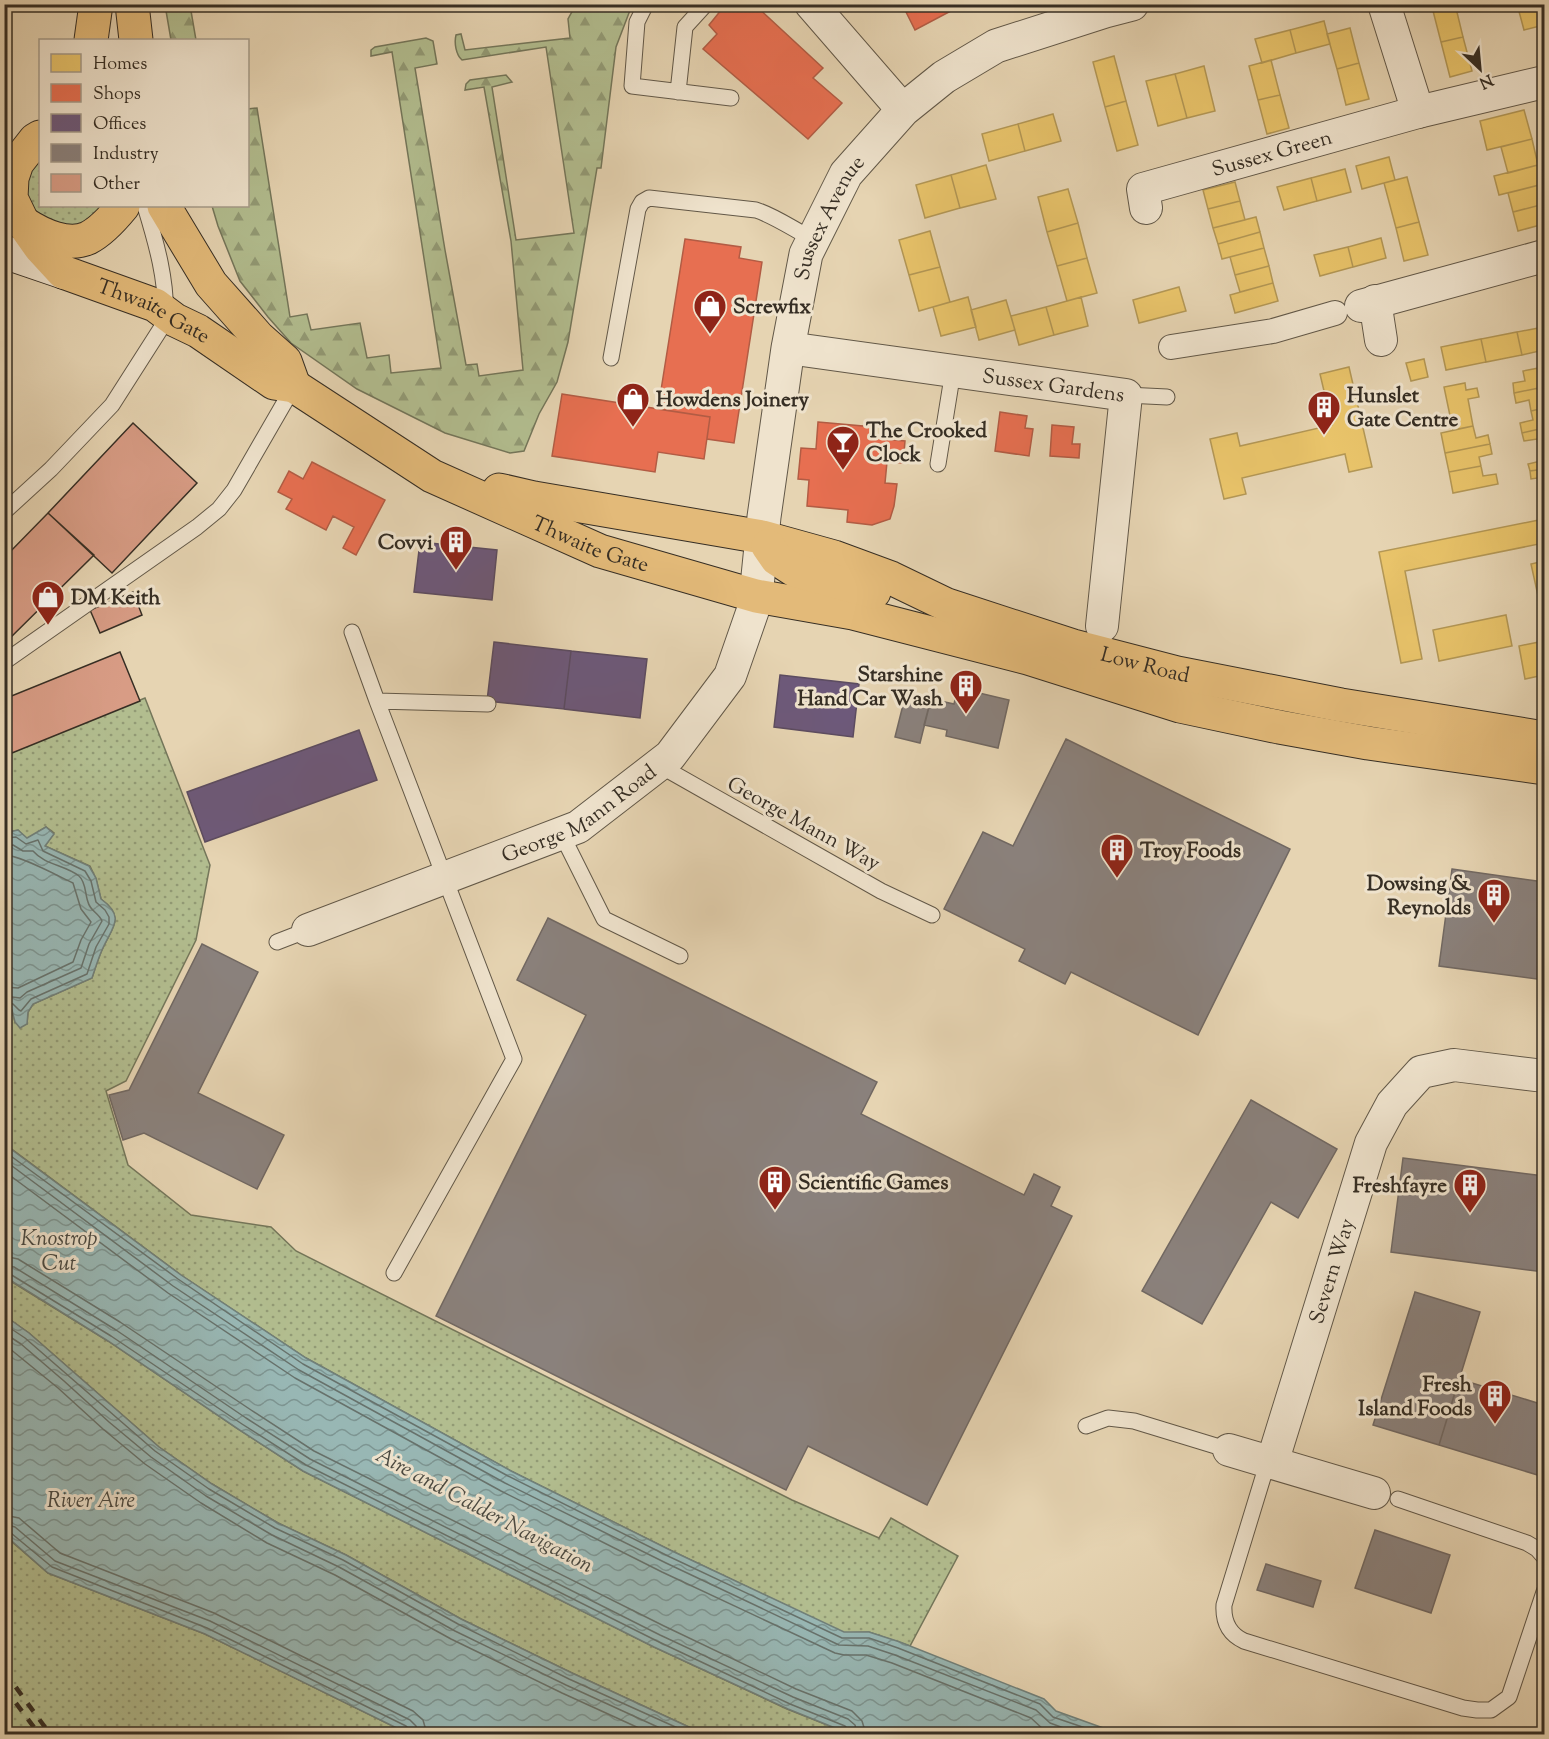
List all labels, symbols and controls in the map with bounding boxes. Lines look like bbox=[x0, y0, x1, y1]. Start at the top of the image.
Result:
legend bbox=[39, 39, 249, 207]
north arrow bbox=[1450, 39, 1510, 99]
text: Homes bbox=[93, 52, 147, 78]
text: N bbox=[1474, 67, 1496, 93]
text: Shops bbox=[93, 82, 141, 108]
text: Offices bbox=[93, 112, 146, 138]
street label: Sussex Green bbox=[1209, 124, 1336, 186]
text: Industry bbox=[93, 142, 159, 168]
street label: Sussex Avenue bbox=[788, 150, 873, 283]
text: Other bbox=[93, 172, 140, 198]
street label: Thwaite Gate bbox=[92, 272, 216, 352]
shop icon: Screwfix bbox=[692, 288, 728, 335]
place label: Screwfix bbox=[733, 293, 811, 323]
street label: Sussex Gardens bbox=[980, 362, 1126, 412]
shop icon: Howdens Joinery bbox=[615, 381, 651, 428]
place label: Hunslet Gate Centre bbox=[1347, 382, 1458, 436]
place label: Howdens Joinery bbox=[656, 386, 810, 416]
building icon: Hunslet Gate Centre bbox=[1306, 389, 1342, 436]
place label: The Crooked Clock bbox=[866, 417, 987, 471]
bar icon: The Crooked Clock bbox=[825, 424, 861, 471]
street label: Thwaite Gate bbox=[526, 509, 652, 581]
building icon: Covvi bbox=[438, 524, 474, 571]
place label: Covvi bbox=[378, 529, 433, 559]
shop icon: DM Keith bbox=[30, 579, 66, 626]
place label: DM Keith bbox=[71, 584, 161, 614]
street label: Low Road bbox=[1097, 641, 1192, 692]
place label: Starshine Hand Car Wash bbox=[797, 661, 944, 715]
building icon: Starshine Hand Car Wash bbox=[948, 668, 984, 715]
street label: George Mann Road bbox=[498, 758, 664, 872]
street label: George Mann Way bbox=[721, 770, 886, 880]
building icon: Troy Foods bbox=[1099, 832, 1135, 879]
place label: Troy Foods bbox=[1140, 837, 1241, 867]
place label: Dowsing & Reynolds bbox=[1367, 870, 1472, 924]
building icon: Dowsing & Reynolds bbox=[1476, 877, 1512, 924]
building icon: Scientific Games bbox=[757, 1164, 793, 1211]
building icon: Freshfayre bbox=[1452, 1167, 1488, 1214]
place label: Scientific Games bbox=[798, 1169, 948, 1199]
place label: Freshfayre bbox=[1353, 1172, 1447, 1202]
street label: Severn Way bbox=[1303, 1215, 1364, 1328]
water label: Knostrop Cut bbox=[20, 1224, 98, 1281]
place label: Fresh Island Foods bbox=[1358, 1371, 1473, 1425]
building icon: Fresh Island Foods bbox=[1477, 1378, 1513, 1425]
water label: Aire and Calder Navigation bbox=[369, 1441, 599, 1583]
water label: River Aire bbox=[47, 1486, 135, 1518]

